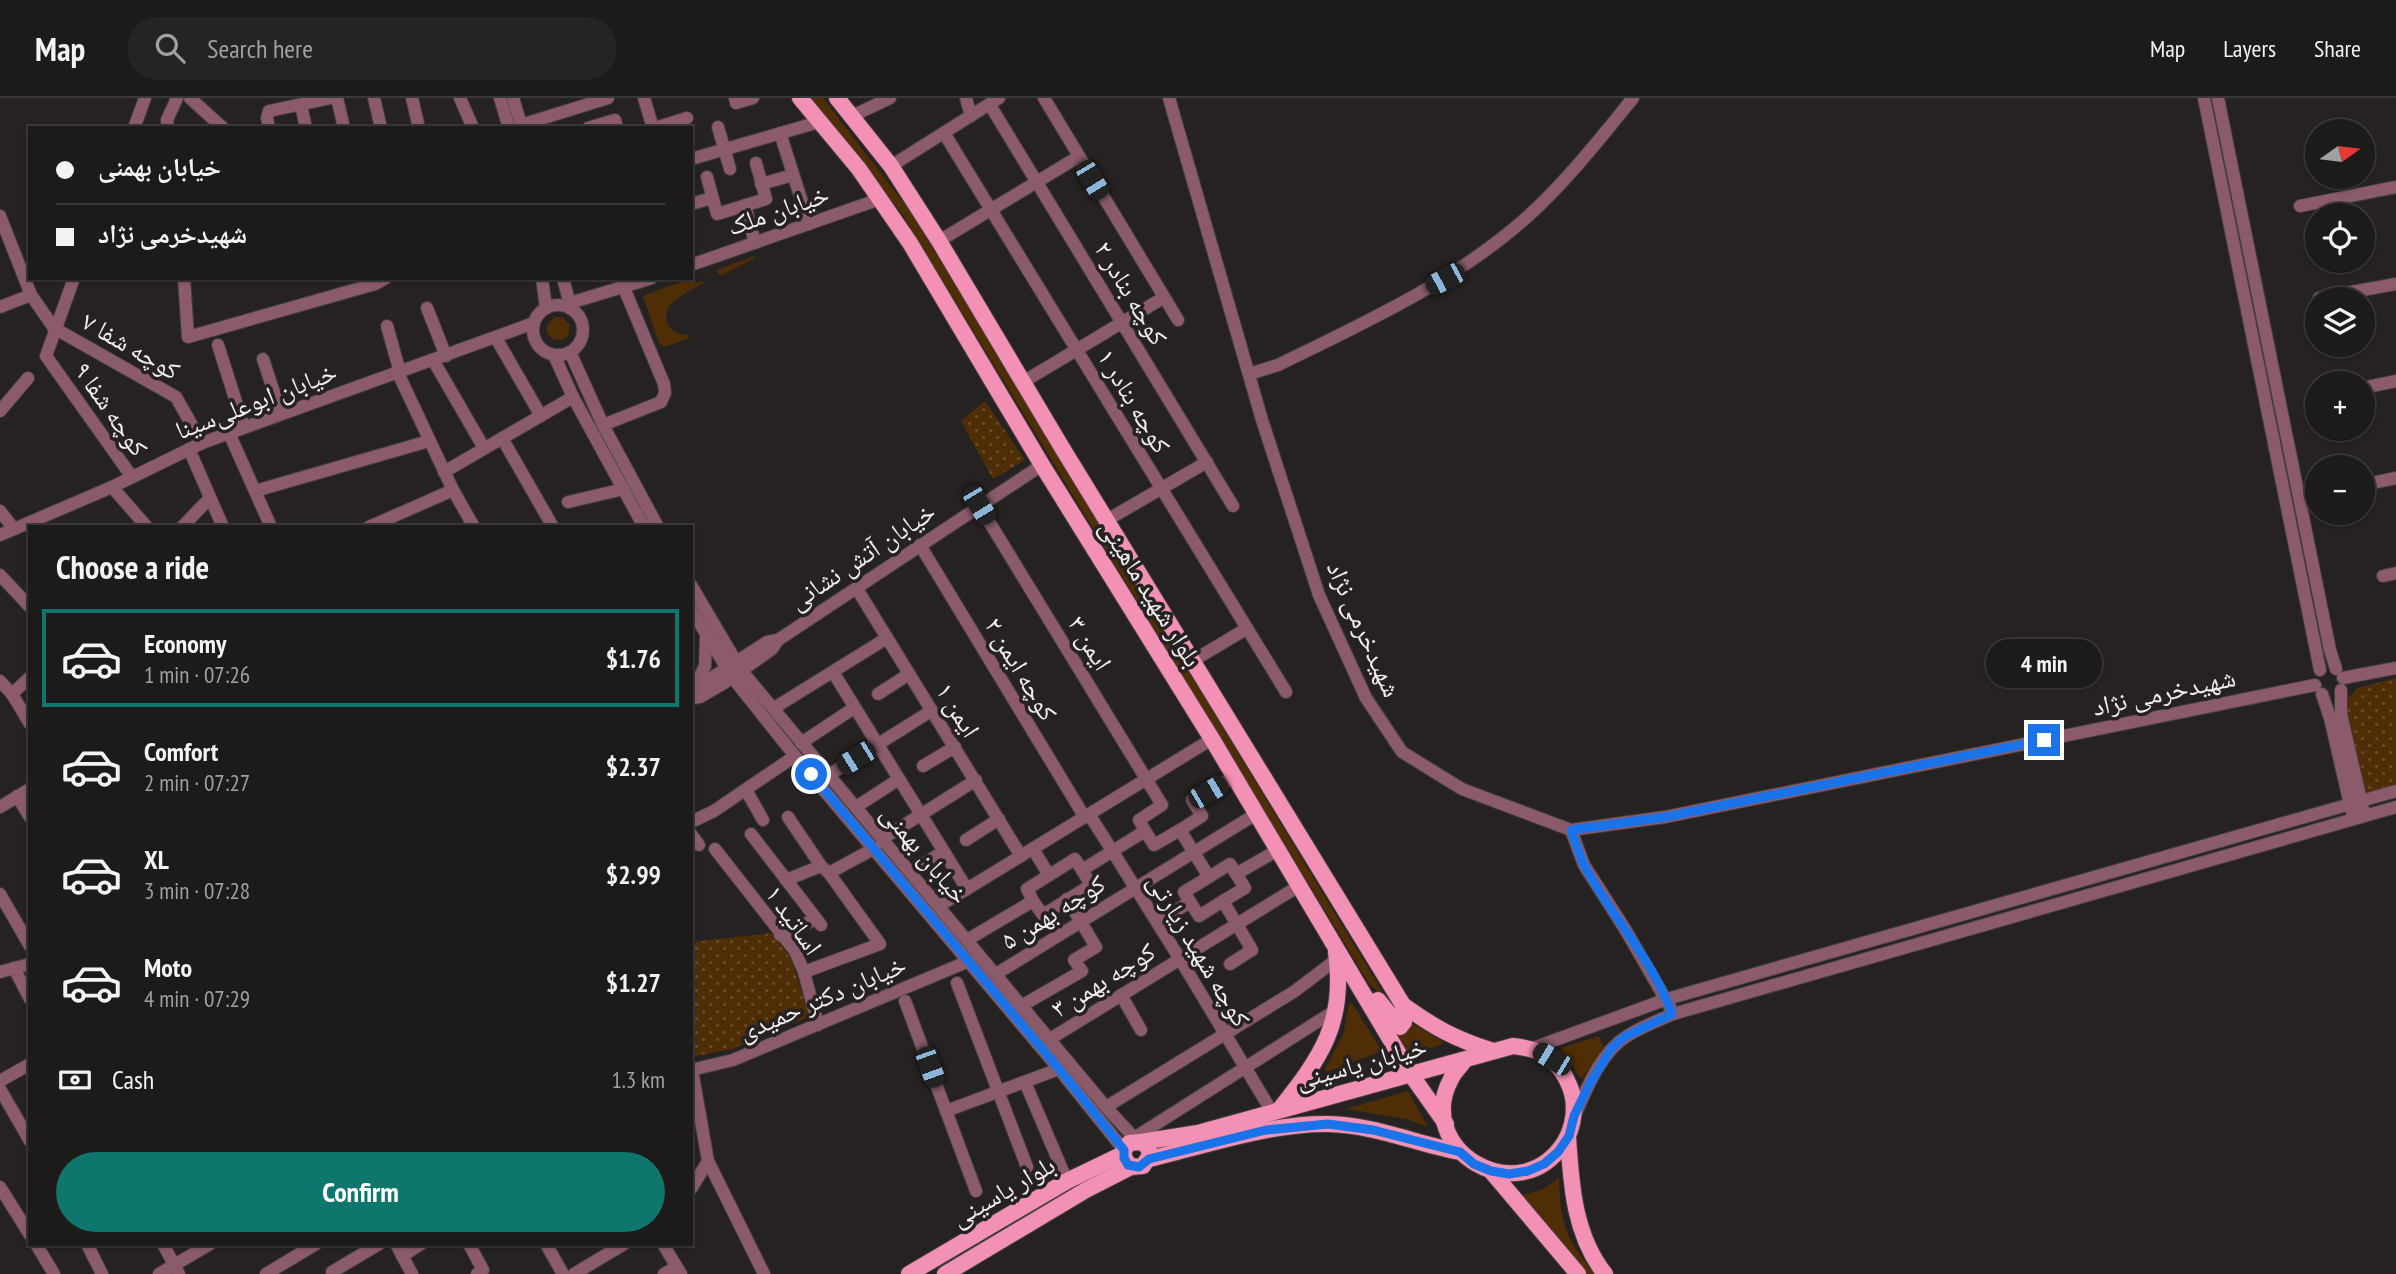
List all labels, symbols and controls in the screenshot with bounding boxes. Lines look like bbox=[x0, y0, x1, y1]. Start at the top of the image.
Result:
search box bbox=[127, 17, 617, 80]
text: Map bbox=[35, 27, 85, 70]
icon: search bbox=[151, 29, 189, 67]
text: Search here bbox=[207, 32, 313, 65]
text: Map bbox=[2150, 33, 2185, 64]
text: Layers bbox=[2223, 33, 2276, 64]
text: Share bbox=[2314, 33, 2361, 64]
north arrow bbox=[2305, 119, 2375, 189]
map controls bbox=[2305, 119, 2375, 525]
text: خیابان بهمنی bbox=[98, 150, 221, 183]
car bbox=[1073, 157, 1112, 203]
street label: خیابان ملک bbox=[723, 177, 833, 242]
button: locate bbox=[2305, 203, 2375, 273]
text: شهیدخرمی نژاد bbox=[98, 217, 247, 250]
street label: کوچه بنادر ۲ bbox=[1087, 234, 1176, 351]
car bbox=[1422, 260, 1469, 298]
button: layers bbox=[2305, 287, 2375, 357]
street label: کوچه شفا ۷ bbox=[76, 304, 186, 387]
street label: کوچه بنادر ۱ bbox=[1090, 342, 1179, 459]
street label: کوچه شفا ۹ bbox=[67, 355, 156, 462]
street label: خیابان ابوعلی‌سینا bbox=[170, 355, 341, 446]
button: + bbox=[2305, 371, 2375, 441]
button: − bbox=[2305, 455, 2375, 525]
car bbox=[960, 482, 999, 528]
street label: خیابان آتش نشانی bbox=[782, 494, 941, 617]
street label: بلوار شهید ماهینی bbox=[1093, 513, 1210, 673]
text: Choose a ride bbox=[56, 546, 209, 588]
street label: شهیدخرمی نژاد bbox=[1320, 556, 1409, 702]
street label: ایمن ۳ bbox=[1061, 609, 1120, 676]
street label: کوچه ایمن ۲ bbox=[978, 611, 1065, 727]
icon: car bbox=[60, 627, 123, 690]
text: Economy bbox=[144, 627, 226, 660]
callout: 4 min bbox=[1986, 638, 2102, 688]
text: $1.76 bbox=[606, 642, 661, 675]
text: 4 min bbox=[2021, 649, 2067, 678]
text: 1 min · 07:26 bbox=[144, 660, 250, 689]
street label: شهیدخرمی نژاد bbox=[2089, 660, 2239, 723]
street label: ایمن ۱ bbox=[929, 676, 988, 743]
route end bbox=[2028, 724, 2060, 756]
icon: car bbox=[60, 735, 123, 798]
text: Comfort bbox=[144, 735, 218, 768]
car bbox=[833, 738, 880, 778]
text: $2.37 bbox=[606, 750, 661, 783]
route start bbox=[795, 758, 827, 790]
text: 2 min · 07:27 bbox=[144, 768, 250, 797]
car bbox=[1185, 772, 1232, 812]
street label: خیابان بهمنی bbox=[874, 797, 977, 910]
icon: car bbox=[60, 843, 123, 906]
text: XL bbox=[144, 843, 169, 876]
text: $2.99 bbox=[606, 858, 661, 891]
street label: کوچه بهمن ۵ bbox=[994, 866, 1111, 957]
street label: کوچه شهید زیارتی bbox=[1141, 867, 1258, 1033]
text: 3 min · 07:28 bbox=[144, 876, 250, 905]
street label: اساتید ۱ bbox=[759, 878, 830, 961]
street label: کوچه بهمن ۳ bbox=[1044, 934, 1161, 1025]
street label: خیابان دکتر حمیدی bbox=[733, 947, 911, 1048]
icon: car bbox=[60, 951, 123, 1014]
text: Moto bbox=[144, 951, 192, 984]
text: $1.27 bbox=[606, 966, 661, 999]
text: 4 min · 07:29 bbox=[144, 984, 250, 1013]
street label: خیابان یاسینی bbox=[1292, 1029, 1430, 1096]
car bbox=[1529, 1039, 1576, 1079]
car bbox=[913, 1044, 948, 1090]
icon: cash bbox=[56, 1061, 94, 1099]
text: Cash bbox=[112, 1063, 154, 1096]
text: 1.3 km bbox=[611, 1065, 665, 1094]
street label: بلوار یاسینی bbox=[945, 1148, 1061, 1234]
button: Confirm bbox=[56, 1152, 665, 1232]

